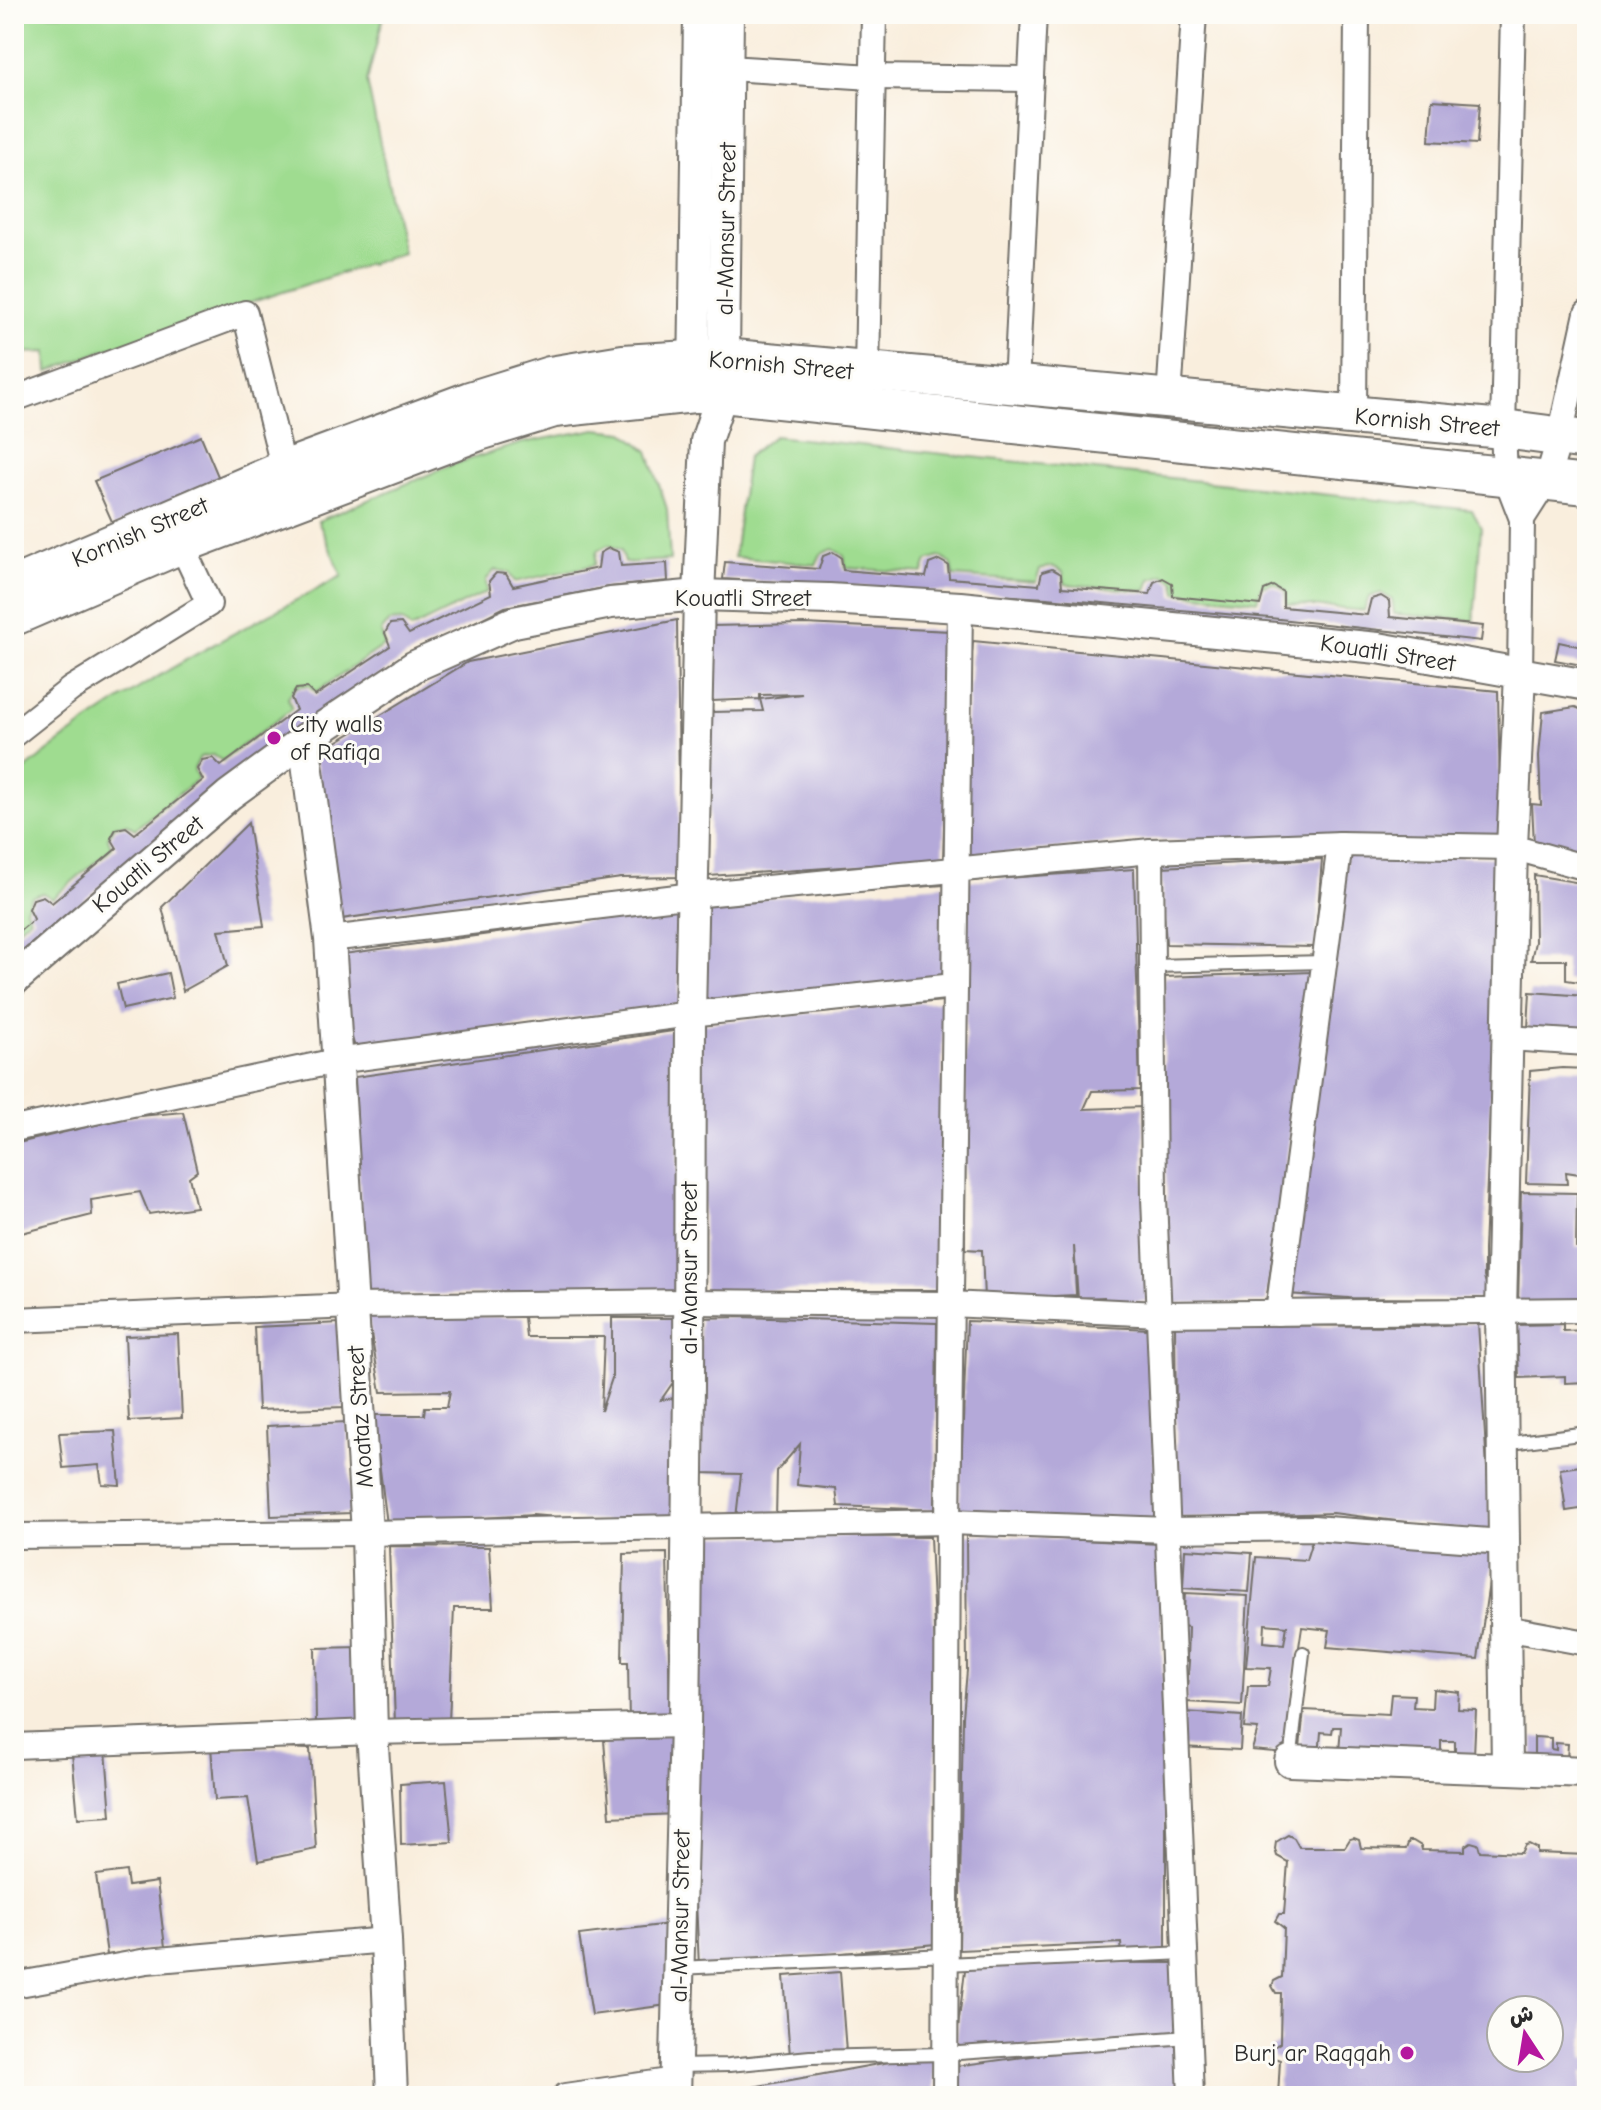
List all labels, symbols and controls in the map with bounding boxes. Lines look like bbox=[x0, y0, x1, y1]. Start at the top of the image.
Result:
street label: al-Mansur Street bbox=[710, 141, 742, 316]
street label: Kornish Street bbox=[707, 345, 856, 385]
street label: Kornish Street bbox=[1353, 402, 1502, 442]
street label: Kornish Street bbox=[68, 490, 213, 573]
street label: Kouatli Street bbox=[675, 584, 812, 612]
street label: Kouatli Street bbox=[1318, 628, 1459, 678]
place label: City walls of Rafiqa bbox=[290, 710, 383, 766]
marker: City walls of Rafiqa bbox=[265, 729, 283, 747]
street label: Kouatli Street bbox=[87, 809, 210, 919]
street label: al-Mansur Street bbox=[675, 1180, 703, 1354]
street label: Moataz Street bbox=[341, 1344, 379, 1489]
street label: al-Mansur Street bbox=[664, 1828, 696, 2003]
north arrow bbox=[1485, 1994, 1565, 2074]
text: ش bbox=[1507, 2000, 1536, 2031]
place label: Burj ar Raqqah bbox=[1234, 2039, 1391, 2067]
marker: Burj ar Raqqah bbox=[1398, 2044, 1416, 2062]

